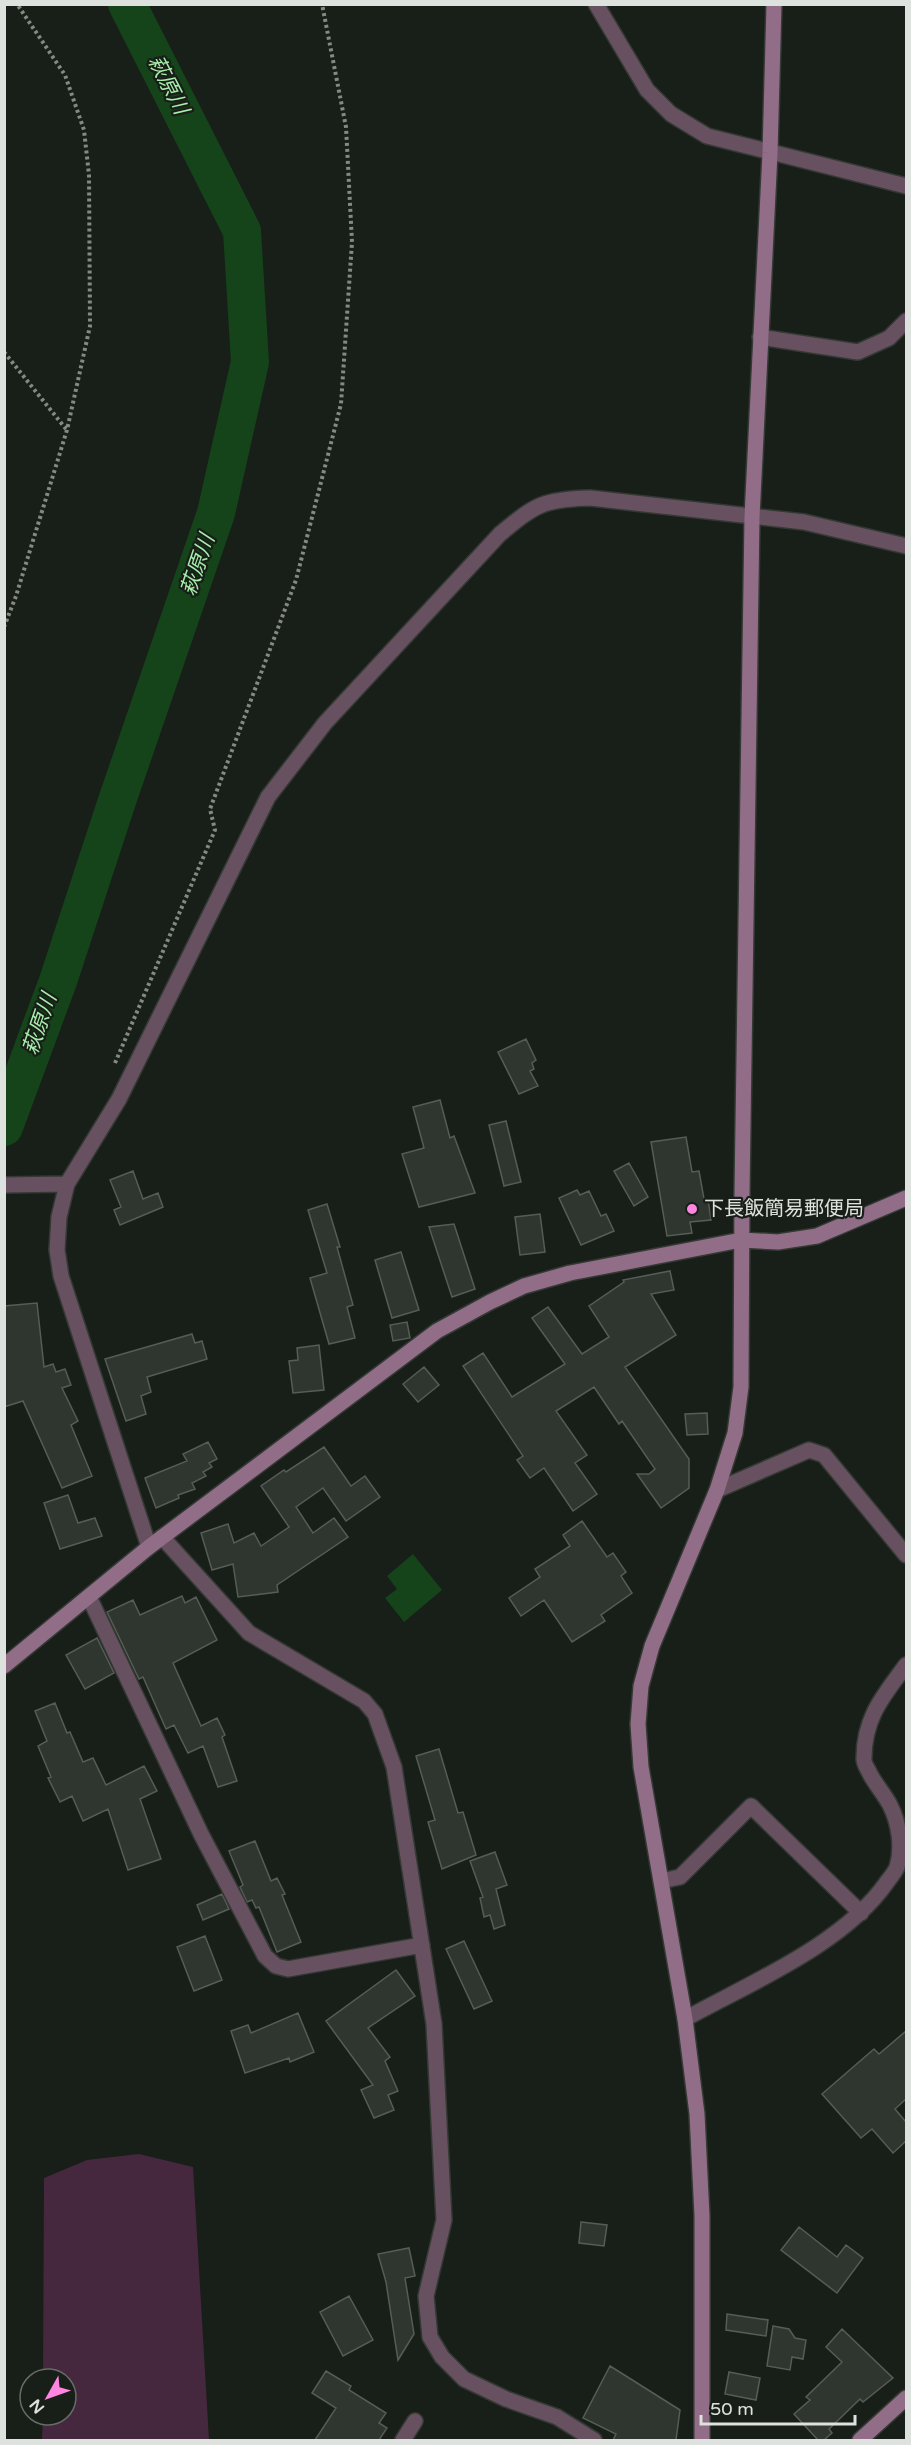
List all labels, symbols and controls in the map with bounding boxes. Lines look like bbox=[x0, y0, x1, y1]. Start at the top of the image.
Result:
water label: 萩原川 bbox=[143, 51, 194, 121]
water label: 萩原川 bbox=[176, 529, 221, 599]
water label: 萩原川 bbox=[18, 988, 63, 1058]
place label: 下長飯簡易郵便局 bbox=[704, 1197, 864, 1221]
marker: 下長飯簡易郵便局 bbox=[685, 1202, 699, 1216]
north arrow bbox=[18, 2367, 78, 2427]
scale bar bbox=[701, 2388, 856, 2426]
text: N bbox=[25, 2395, 49, 2417]
text: 50 m bbox=[710, 2398, 754, 2420]

